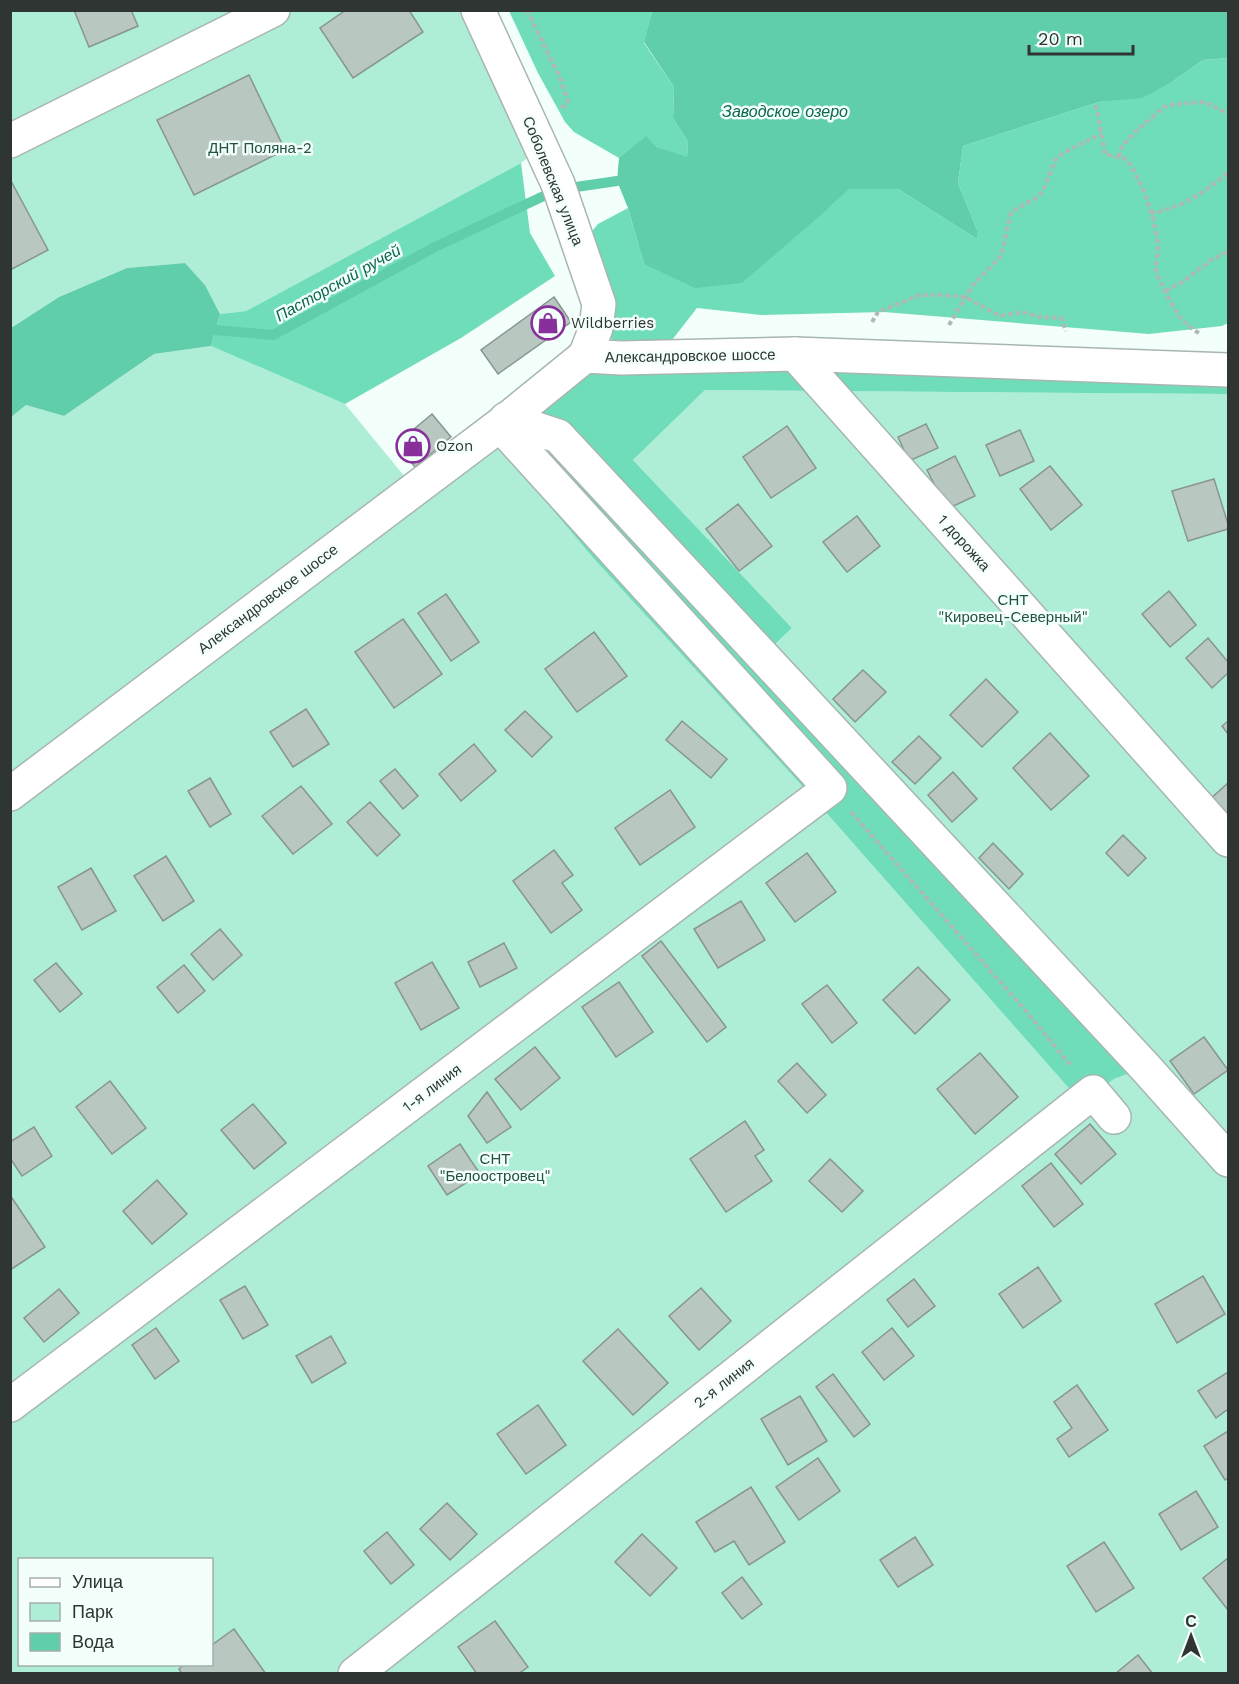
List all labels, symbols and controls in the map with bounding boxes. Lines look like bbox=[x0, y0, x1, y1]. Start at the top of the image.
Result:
scale bar bbox=[1029, 18, 1132, 56]
text: 20 m bbox=[1038, 28, 1083, 49]
water label: Заводское озеро bbox=[722, 102, 848, 121]
street label: Соболевская улица bbox=[519, 114, 587, 249]
park label: ДНТ Поляна-2 bbox=[208, 139, 312, 157]
water label: Пасторский ручей bbox=[272, 241, 404, 325]
shop icon: Wildberries bbox=[530, 305, 566, 341]
place label: Wildberries bbox=[571, 314, 654, 332]
street label: Александровское шоссе bbox=[604, 346, 776, 366]
shop icon: Ozon bbox=[395, 428, 431, 464]
place label: Ozon bbox=[436, 437, 473, 455]
street label: 1 дорожка bbox=[934, 511, 994, 575]
street label: Александровское шоссе bbox=[194, 540, 342, 658]
park label: СНТ "Кировец-Северный" bbox=[938, 591, 1088, 626]
street label: 1-я линия bbox=[399, 1060, 465, 1116]
park label: СНТ "Белоостровец" bbox=[439, 1150, 551, 1185]
street label: 2-я линия bbox=[690, 1354, 758, 1412]
legend bbox=[18, 1558, 213, 1666]
text: Улица bbox=[72, 1571, 124, 1592]
text: Парк bbox=[72, 1601, 113, 1622]
north arrow bbox=[1161, 1606, 1221, 1666]
text: С bbox=[1185, 1612, 1197, 1631]
text: Вода bbox=[72, 1631, 115, 1652]

